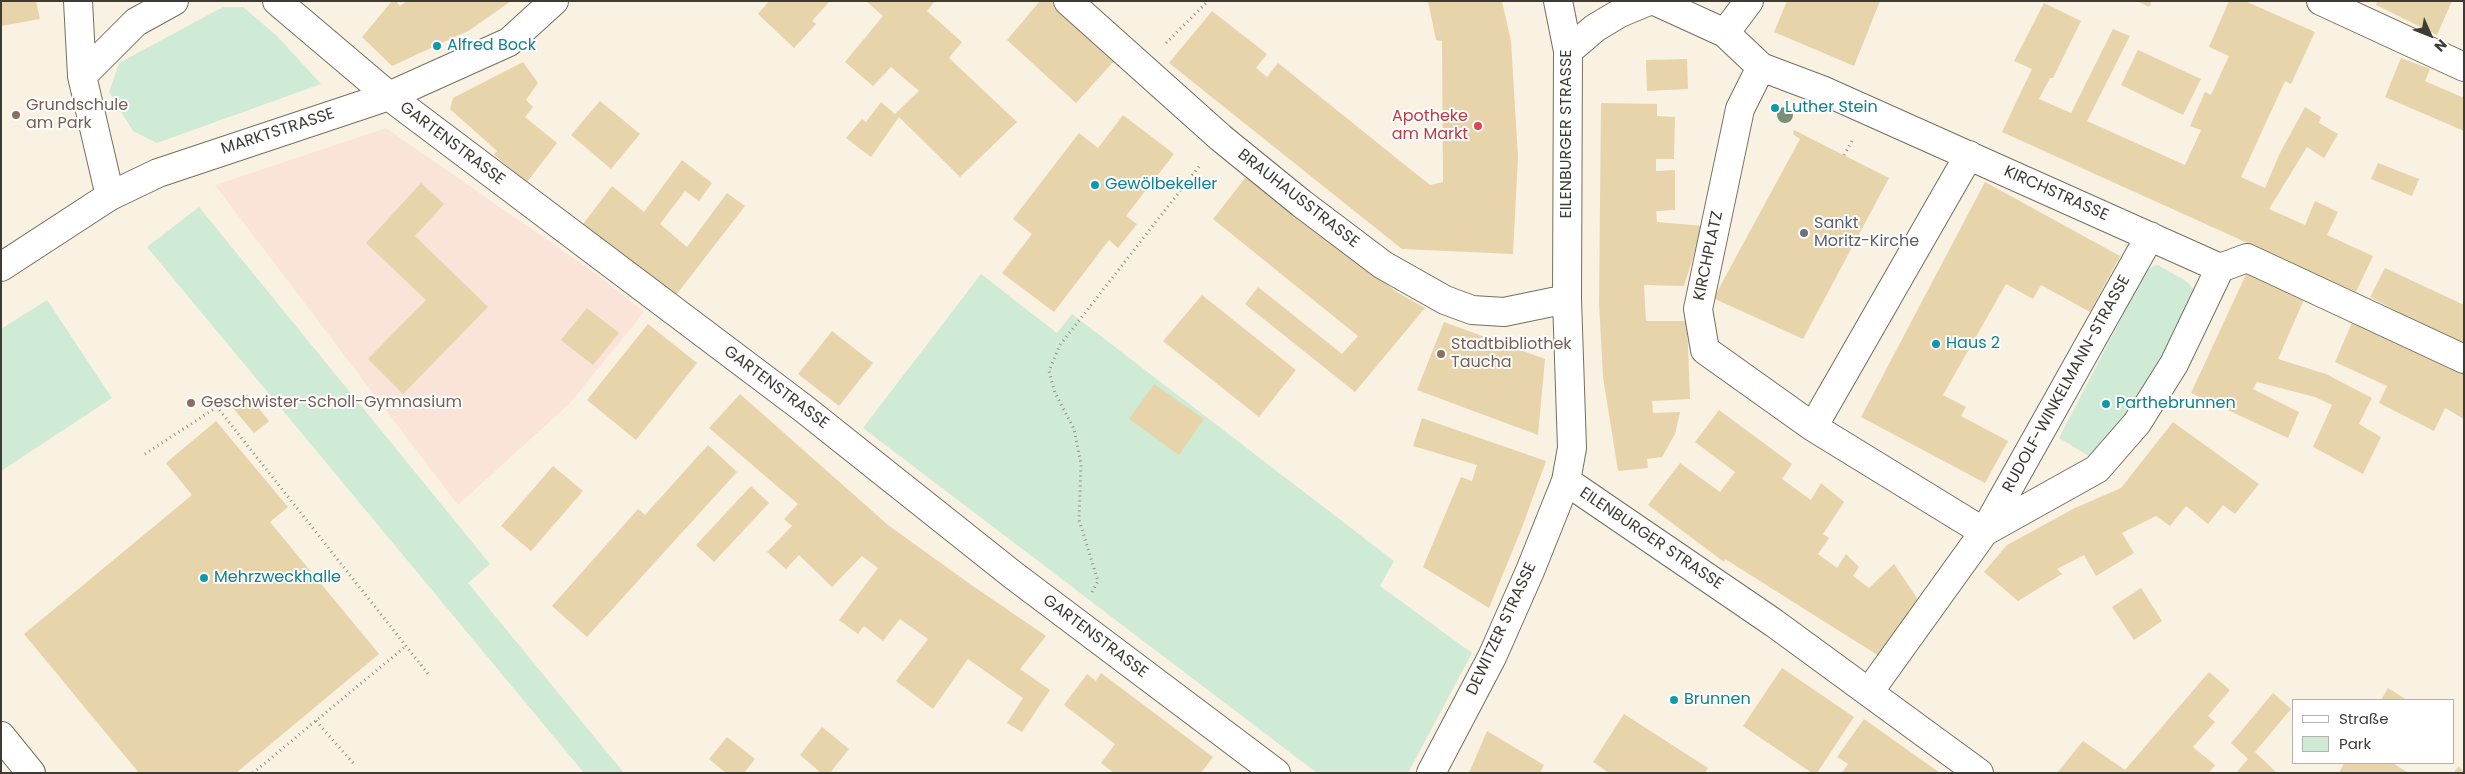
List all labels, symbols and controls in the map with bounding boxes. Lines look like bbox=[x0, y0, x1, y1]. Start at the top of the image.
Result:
north arrow bbox=[2405, 10, 2455, 60]
text: N bbox=[2430, 35, 2452, 56]
place label: Alfred Bock bbox=[447, 36, 536, 56]
marker: Alfred Bock bbox=[431, 40, 443, 52]
street label: EILENBURGER STRASSE bbox=[1557, 49, 1577, 219]
place label: Grundschule am Park bbox=[26, 96, 128, 134]
street label: GARTENSTRASSE bbox=[396, 98, 508, 190]
place label: Luther Stein bbox=[1785, 98, 1878, 118]
marker: Luther Stein bbox=[1769, 102, 1781, 114]
street label: MARKTSTRASSE bbox=[219, 105, 337, 159]
place label: Apotheke am Markt bbox=[1392, 107, 1468, 145]
marker: Grundschule am Park bbox=[10, 109, 22, 121]
marker: Apotheke am Markt bbox=[1472, 120, 1484, 132]
street label: BRAUHAUSSTRASSE bbox=[1233, 146, 1363, 252]
street label: KIRCHSTRASSE bbox=[2001, 162, 2111, 226]
place label: Gewölbekeller bbox=[1105, 175, 1217, 195]
marker: Gewölbekeller bbox=[1089, 179, 1101, 191]
street label: KIRCHPLATZ bbox=[1690, 210, 1728, 302]
place label: Sankt Moritz-Kirche bbox=[1814, 214, 1919, 252]
marker: Sankt Moritz-Kirche bbox=[1798, 227, 1810, 239]
street label: RUDOLF-WINKELMANN-STRASSE bbox=[1999, 272, 2135, 496]
place label: Haus 2 bbox=[1946, 334, 2000, 354]
place label: Stadtbibliothek Taucha bbox=[1451, 335, 1572, 373]
marker: Haus 2 bbox=[1930, 338, 1942, 350]
street label: GARTENSTRASSE bbox=[720, 342, 832, 434]
marker: Stadtbibliothek Taucha bbox=[1435, 348, 1447, 360]
place label: Geschwister-Scholl-Gymnasium bbox=[201, 393, 462, 413]
place label: Parthebrunnen bbox=[2116, 394, 2236, 414]
marker: Geschwister-Scholl-Gymnasium bbox=[185, 397, 197, 409]
marker: Parthebrunnen bbox=[2100, 398, 2112, 410]
street label: EILENBURGER STRASSE bbox=[1576, 484, 1726, 594]
street label: DEWITZER STRASSE bbox=[1463, 560, 1541, 698]
place label: Mehrzweckhalle bbox=[214, 568, 341, 588]
marker: Mehrzweckhalle bbox=[198, 572, 210, 584]
street label: GARTENSTRASSE bbox=[1039, 591, 1151, 683]
place label: Brunnen bbox=[1684, 690, 1751, 710]
marker: Brunnen bbox=[1668, 694, 1680, 706]
legend bbox=[2292, 699, 2455, 764]
text: Straße bbox=[2339, 708, 2389, 729]
text: Park bbox=[2339, 733, 2371, 754]

